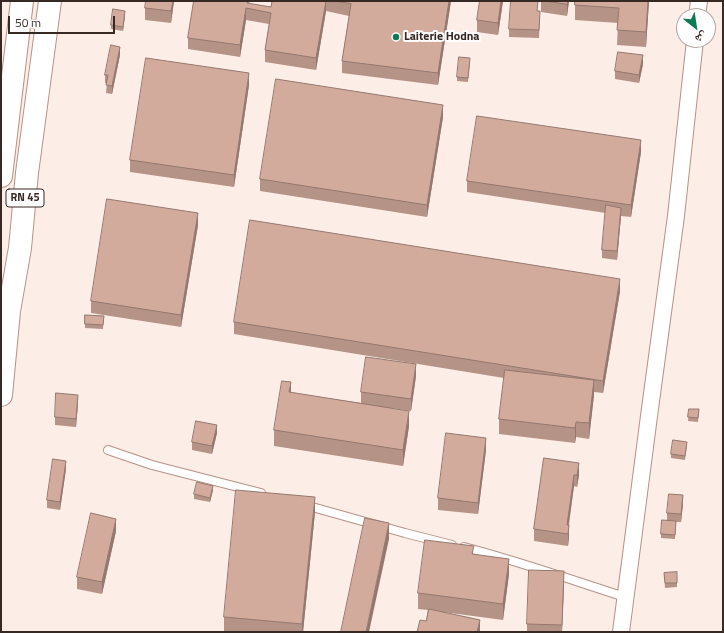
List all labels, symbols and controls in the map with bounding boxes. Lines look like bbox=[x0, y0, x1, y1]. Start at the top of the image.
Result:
scale bar bbox=[10, 8, 117, 34]
north arrow bbox=[676, 8, 716, 48]
text: 50 m bbox=[15, 13, 41, 32]
text: ش bbox=[692, 28, 711, 47]
place label: Laiterie Hodna bbox=[404, 30, 479, 44]
marker: Laiterie Hodna bbox=[391, 32, 401, 42]
road number: RN 45 bbox=[6, 189, 44, 207]

